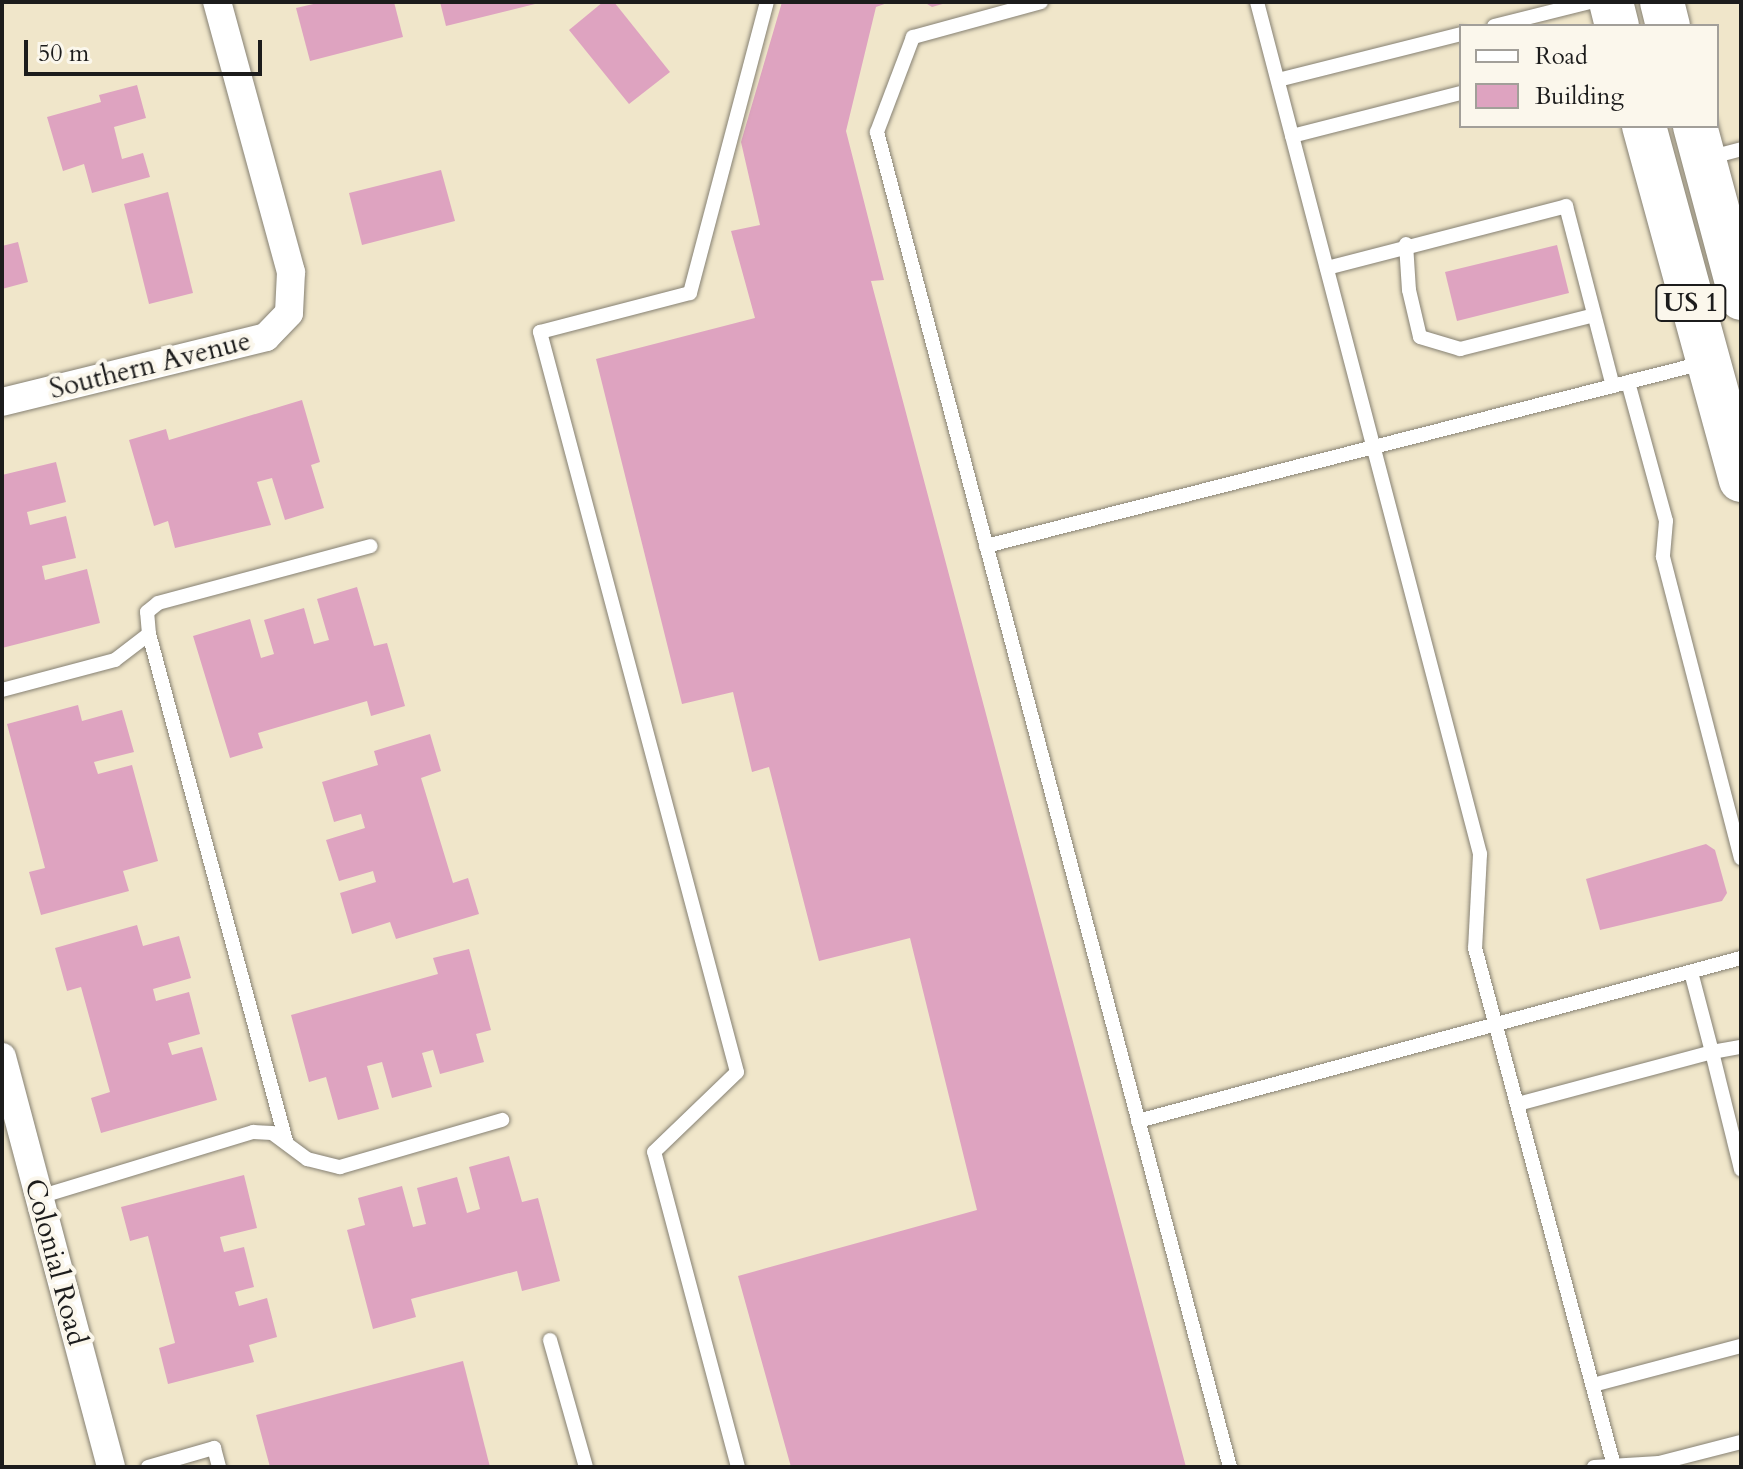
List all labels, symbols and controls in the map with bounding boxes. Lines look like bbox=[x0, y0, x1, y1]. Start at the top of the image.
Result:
scale bar bbox=[28, 24, 266, 74]
legend bbox=[1459, 24, 1719, 128]
text: 50 m bbox=[38, 37, 89, 70]
text: Road bbox=[1535, 40, 1588, 73]
text: Building bbox=[1535, 80, 1624, 113]
road number: US 1 bbox=[1655, 281, 1727, 325]
street label: Southern Avenue bbox=[46, 324, 254, 406]
street label: Colonial Road bbox=[18, 1175, 94, 1349]

